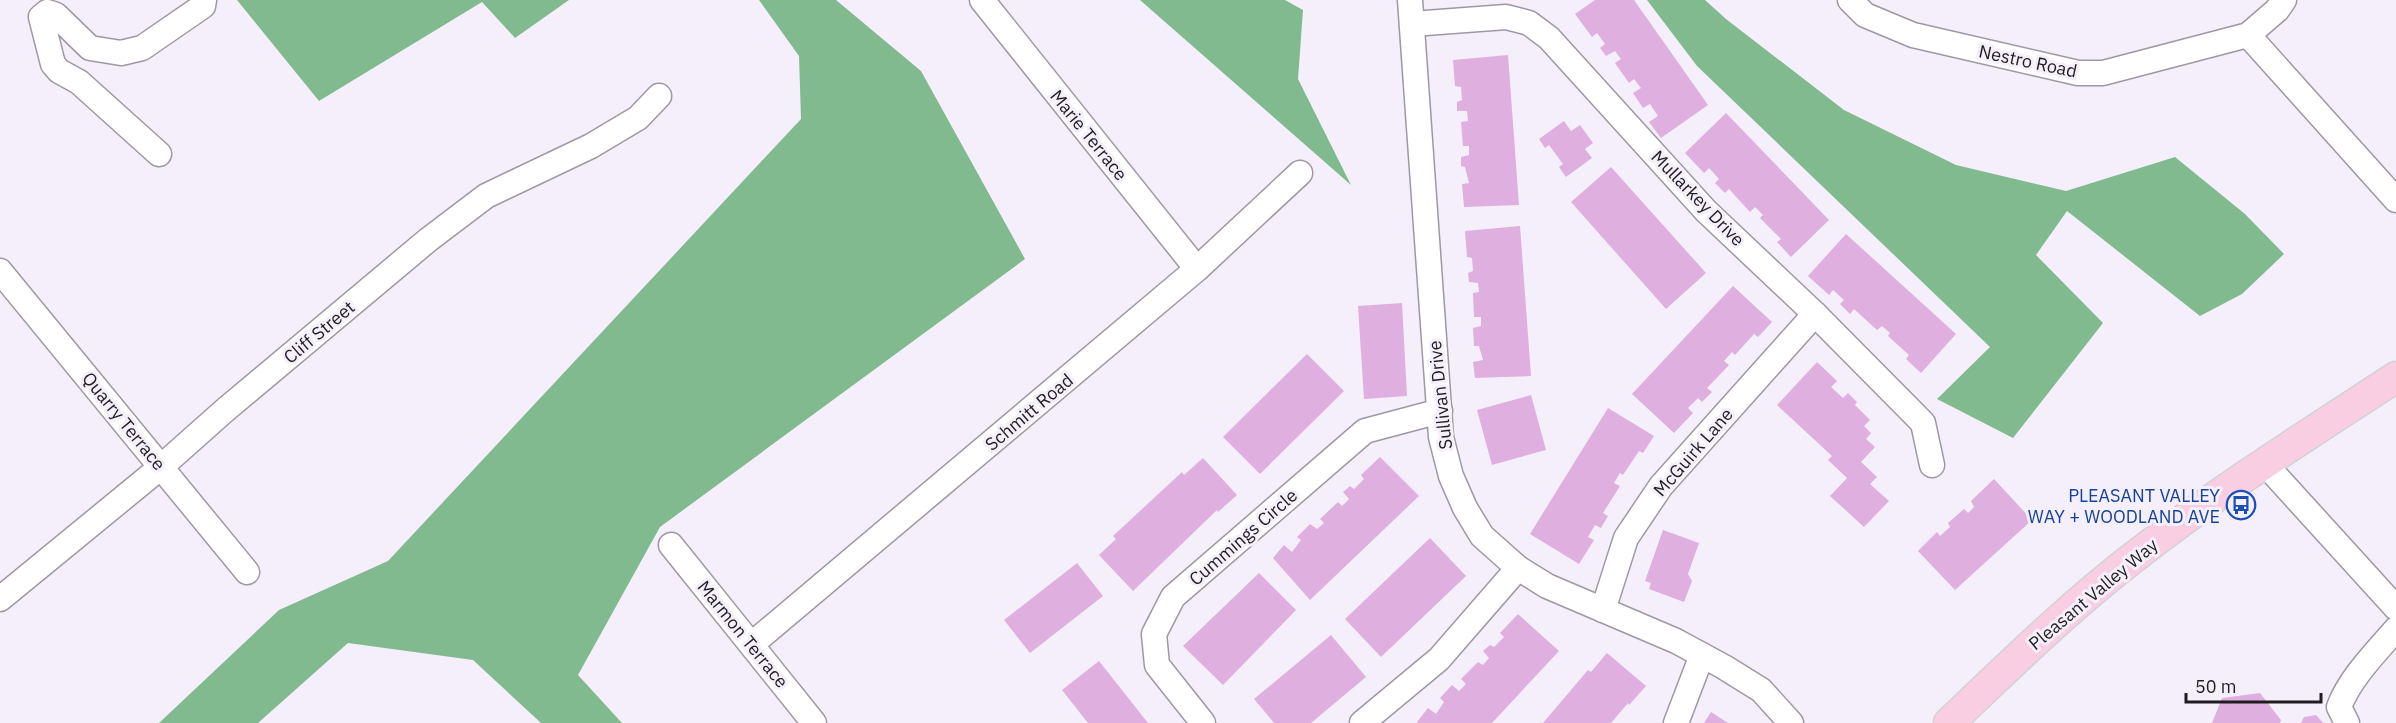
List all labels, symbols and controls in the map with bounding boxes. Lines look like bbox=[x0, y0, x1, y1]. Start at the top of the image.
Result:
street label: Nestro Road bbox=[1977, 39, 2079, 83]
street label: Marie Terrace bbox=[1045, 85, 1133, 185]
street label: Mullarkey Drive bbox=[1646, 145, 1750, 251]
street label: Cliff Street bbox=[279, 296, 359, 368]
street label: Sullivan Drive bbox=[1423, 339, 1457, 451]
street label: Quarry Terrace bbox=[77, 367, 171, 475]
street label: Schmitt Road bbox=[980, 368, 1078, 456]
street label: McGuirk Lane bbox=[1648, 403, 1738, 501]
street label: Cummings Circle bbox=[1184, 484, 1302, 590]
place label: PLEASANT VALLEY WAY + WOODLAND AVE bbox=[2028, 484, 2220, 528]
bus stop icon: PLEASANT VALLEY WAY + WOODLAND AVE bbox=[2225, 489, 2257, 521]
street label: Pleasant Valley Way bbox=[2024, 533, 2162, 655]
street label: Marmon Terrace bbox=[693, 576, 793, 692]
scale bar bbox=[2186, 666, 2321, 704]
text: 50 m bbox=[2195, 675, 2237, 698]

